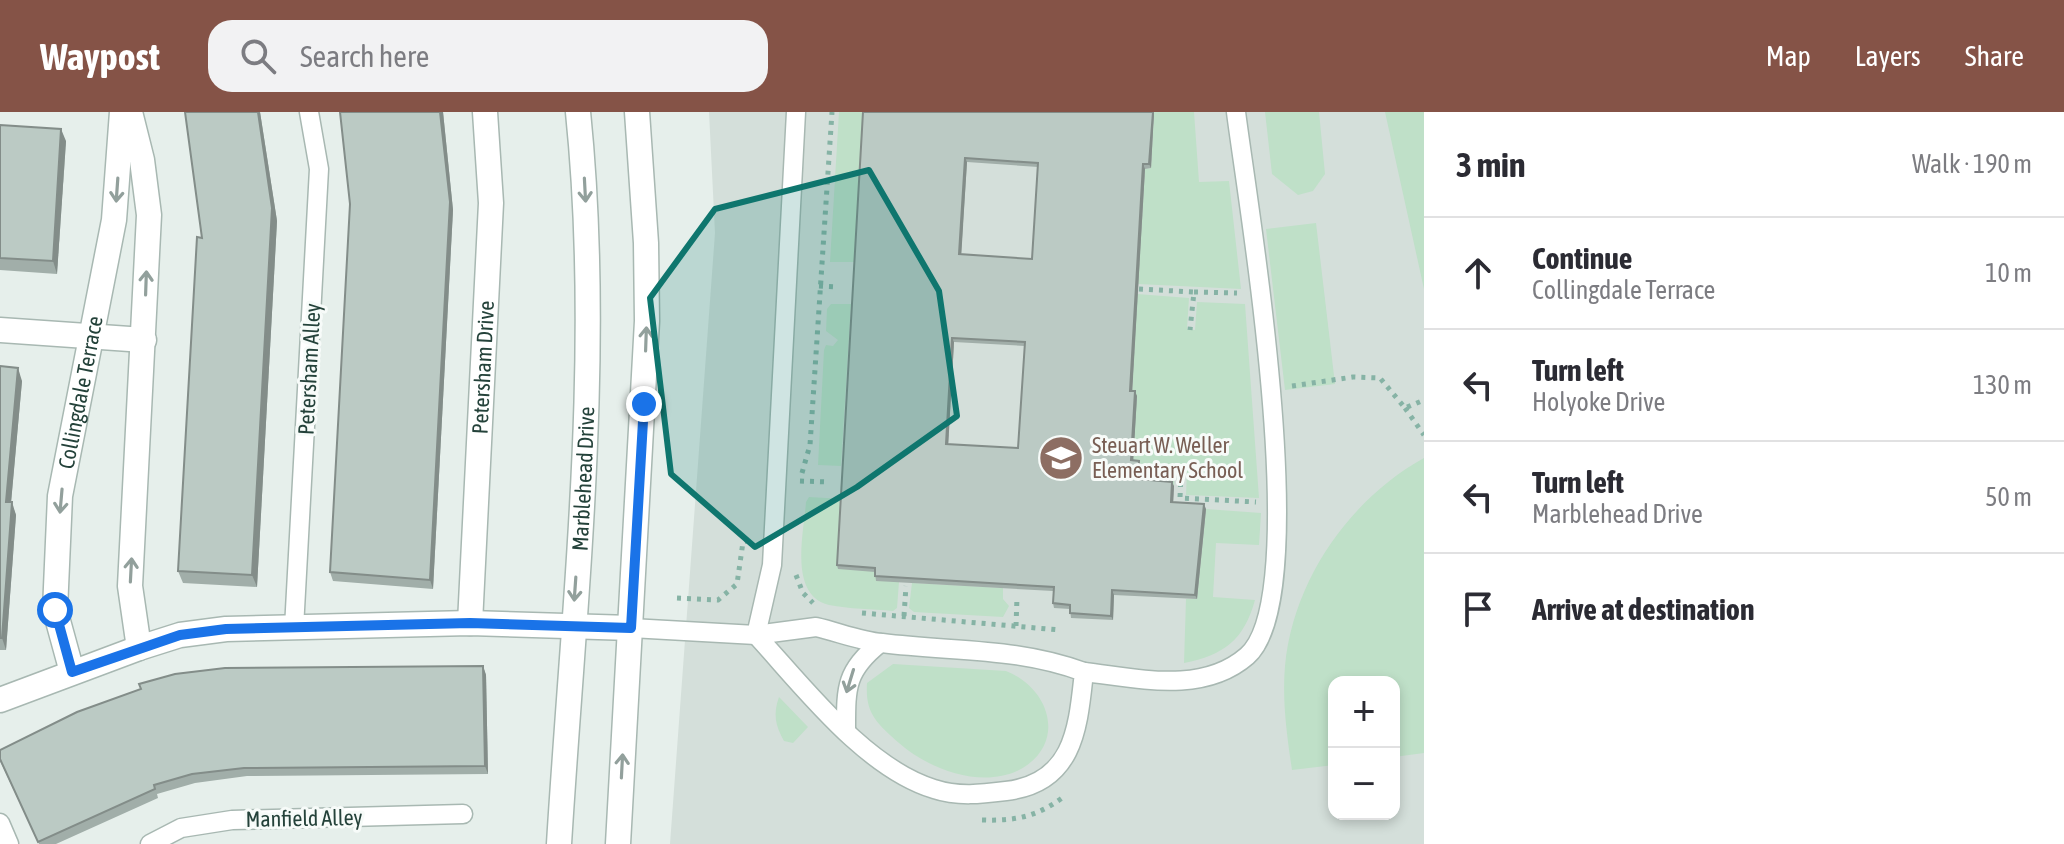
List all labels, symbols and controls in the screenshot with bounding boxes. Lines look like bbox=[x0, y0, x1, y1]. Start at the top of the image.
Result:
search box bbox=[208, 20, 768, 92]
icon: search bbox=[236, 34, 280, 78]
text: Waypost bbox=[40, 35, 160, 78]
text: Search here bbox=[300, 39, 429, 73]
text: Map bbox=[1766, 40, 1811, 72]
text: Layers bbox=[1855, 40, 1921, 72]
text: Share bbox=[1965, 40, 2024, 72]
text: 3 min bbox=[1456, 145, 1525, 184]
text: Walk · 190 m bbox=[1912, 149, 2032, 179]
one-way arrow bbox=[109, 176, 124, 203]
one-way arrow bbox=[578, 176, 593, 203]
text: Continue bbox=[1532, 241, 1632, 275]
icon: ahead bbox=[1456, 251, 1500, 295]
text: 10 m bbox=[1985, 258, 2032, 288]
one-way arrow bbox=[139, 270, 154, 297]
text: Collingdale Terrace bbox=[1532, 275, 1715, 305]
street label: Petersham Drive bbox=[466, 300, 499, 435]
street label: Petersham Alley bbox=[293, 303, 325, 435]
street label: Collingdale Terrace bbox=[53, 314, 108, 471]
one-way arrow bbox=[639, 326, 654, 353]
text: Turn left bbox=[1532, 353, 1624, 387]
icon: left bbox=[1456, 363, 1500, 407]
text: 130 m bbox=[1973, 370, 2032, 400]
route end bbox=[626, 386, 662, 422]
text: Holyoke Drive bbox=[1532, 387, 1665, 417]
street label: Marblehead Drive bbox=[566, 406, 599, 552]
place label: Steuart W. Weller Elementary School bbox=[1092, 432, 1243, 483]
school or university icon: Steuart W. Weller Elementary School bbox=[1037, 434, 1085, 482]
text: Turn left bbox=[1532, 465, 1624, 499]
icon: left bbox=[1456, 475, 1500, 519]
text: 50 m bbox=[1985, 482, 2032, 512]
one-way arrow bbox=[53, 487, 68, 513]
text: Marblehead Drive bbox=[1532, 499, 1703, 529]
one-way arrow bbox=[123, 557, 138, 584]
one-way arrow bbox=[567, 575, 582, 602]
icon: arrive bbox=[1456, 587, 1500, 631]
route start bbox=[37, 592, 73, 628]
text: Arrive at destination bbox=[1532, 592, 1754, 626]
one-way arrow bbox=[842, 668, 856, 693]
map controls bbox=[1328, 676, 1400, 820]
button: + bbox=[1328, 676, 1400, 748]
button: − bbox=[1328, 748, 1400, 820]
one-way arrow bbox=[615, 753, 630, 780]
street label: Manfield Alley bbox=[245, 804, 363, 832]

